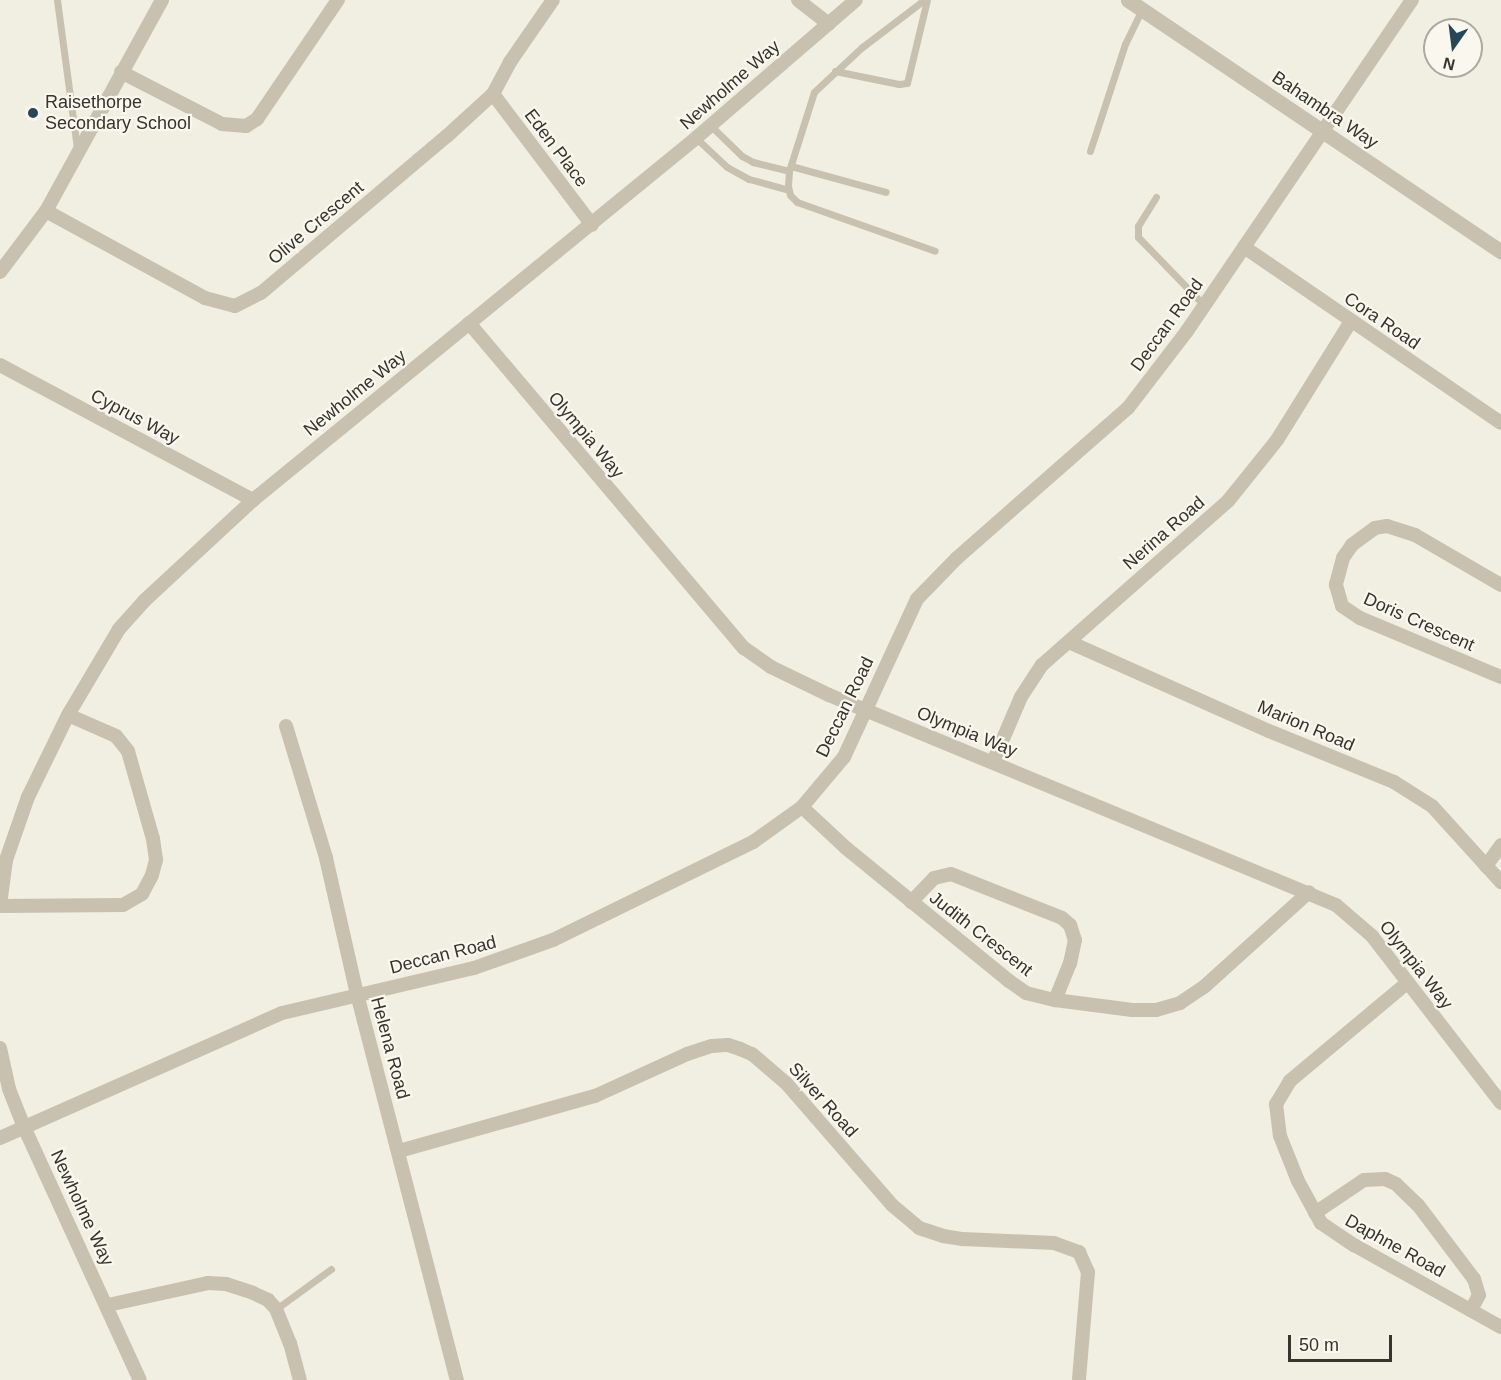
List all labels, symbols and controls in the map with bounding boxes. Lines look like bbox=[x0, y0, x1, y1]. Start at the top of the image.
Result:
north arrow bbox=[1423, 18, 1483, 78]
street label: Newholme Way bbox=[676, 36, 784, 134]
text: N bbox=[1441, 54, 1457, 74]
street label: Bahambra Way bbox=[1268, 67, 1382, 153]
place label: Raisethorpe Secondary School bbox=[45, 92, 191, 134]
street label: Eden Place bbox=[520, 105, 592, 191]
marker: Raisethorpe Secondary School bbox=[26, 106, 40, 120]
street label: Olive Crescent bbox=[264, 177, 368, 269]
street label: Deccan Road bbox=[1126, 275, 1208, 375]
street label: Cora Road bbox=[1340, 288, 1424, 354]
street label: Newholme Way bbox=[299, 345, 411, 441]
street label: Cyprus Way bbox=[87, 385, 183, 449]
street label: Olympia Way bbox=[544, 387, 628, 483]
street label: Nerina Road bbox=[1119, 492, 1209, 574]
street label: Doris Crescent bbox=[1360, 588, 1478, 656]
street label: Deccan Road bbox=[811, 653, 879, 761]
street label: Marion Road bbox=[1254, 696, 1358, 756]
street label: Olympia Way bbox=[914, 702, 1020, 762]
street label: Judith Crescent bbox=[925, 887, 1037, 981]
street label: Olympia Way bbox=[1375, 916, 1457, 1014]
street label: Deccan Road bbox=[387, 931, 499, 979]
street label: Helena Road bbox=[366, 994, 414, 1102]
street label: Silver Road bbox=[784, 1058, 862, 1142]
street label: Newholme Way bbox=[46, 1147, 118, 1269]
street label: Daphne Road bbox=[1341, 1210, 1449, 1282]
scale bar bbox=[1291, 1323, 1394, 1361]
text: 50 m bbox=[1299, 1335, 1339, 1355]

